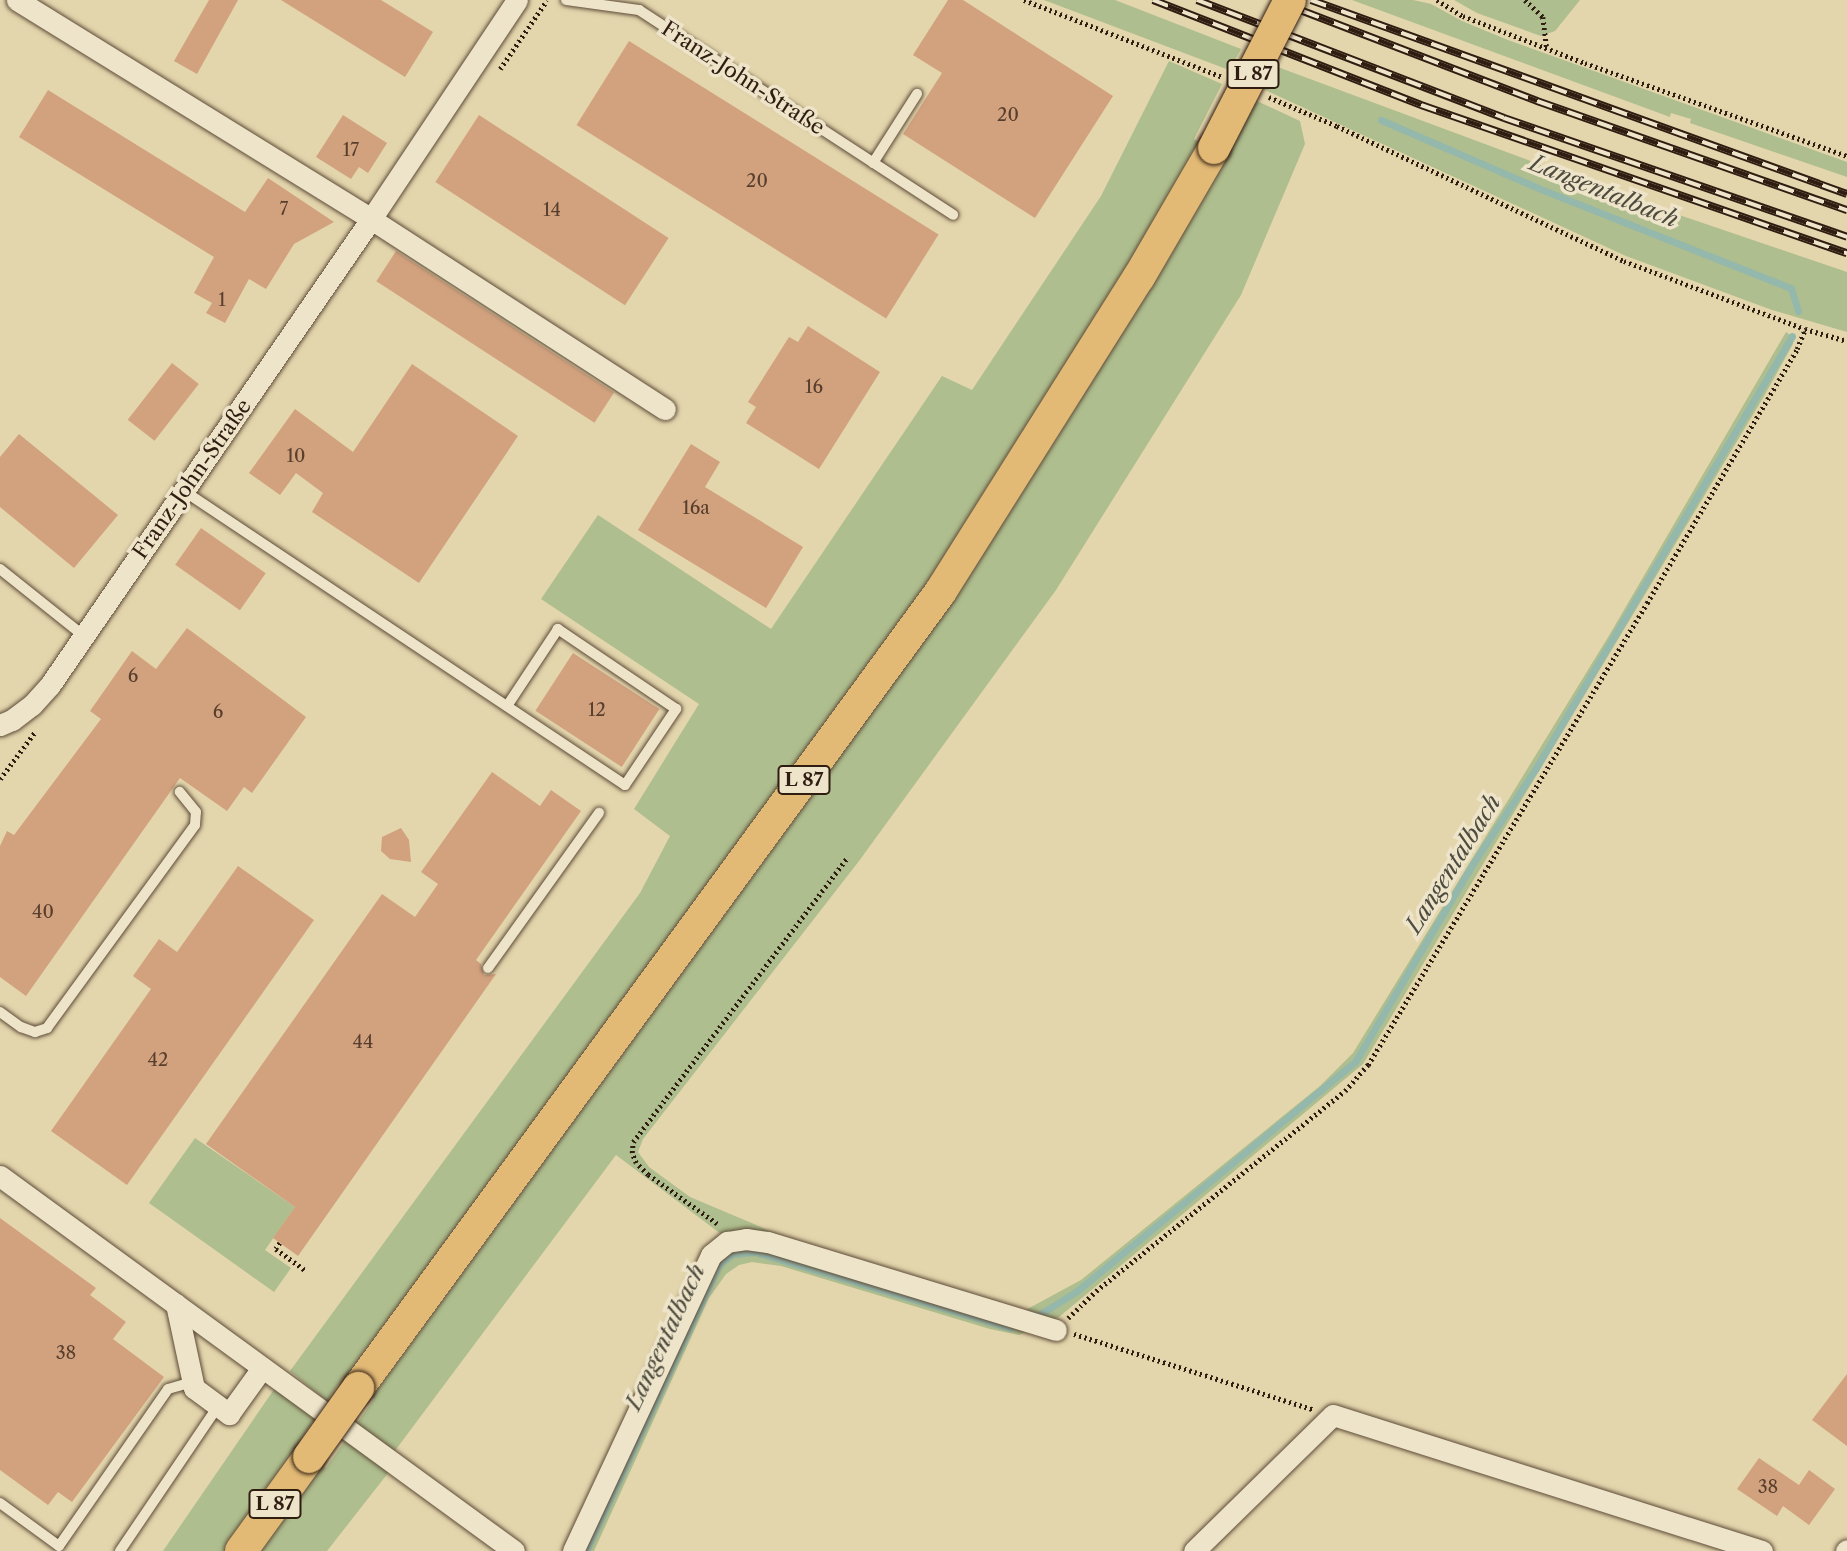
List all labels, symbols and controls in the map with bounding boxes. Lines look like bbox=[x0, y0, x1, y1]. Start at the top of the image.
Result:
street label: Franz-John-Straße bbox=[657, 16, 829, 140]
road number: L 87 bbox=[1225, 58, 1281, 90]
house number: 20 bbox=[997, 104, 1019, 126]
house number: 17 bbox=[343, 139, 359, 161]
water label: Langentalbach bbox=[1526, 149, 1682, 233]
house number: 20 bbox=[746, 170, 768, 192]
house number: 7 bbox=[280, 198, 288, 220]
house number: 14 bbox=[543, 199, 561, 221]
house number: 1 bbox=[218, 289, 226, 311]
house number: 16 bbox=[805, 376, 823, 398]
street label: Franz-John-Straße bbox=[127, 394, 257, 564]
house number: 10 bbox=[287, 445, 305, 467]
house number: 16a bbox=[682, 497, 710, 519]
house number: 6 bbox=[128, 665, 138, 687]
house number: 12 bbox=[588, 699, 606, 721]
house number: 6 bbox=[213, 701, 223, 723]
road number: L 87 bbox=[776, 764, 832, 796]
water label: Langentalbach bbox=[1400, 790, 1506, 938]
house number: 40 bbox=[32, 901, 54, 923]
house number: 44 bbox=[353, 1031, 373, 1053]
house number: 42 bbox=[148, 1049, 168, 1071]
water label: Langentalbach bbox=[619, 1260, 711, 1414]
house number: 38 bbox=[56, 1342, 76, 1364]
house number: 38 bbox=[1758, 1476, 1778, 1498]
road number: L 87 bbox=[247, 1488, 303, 1520]

